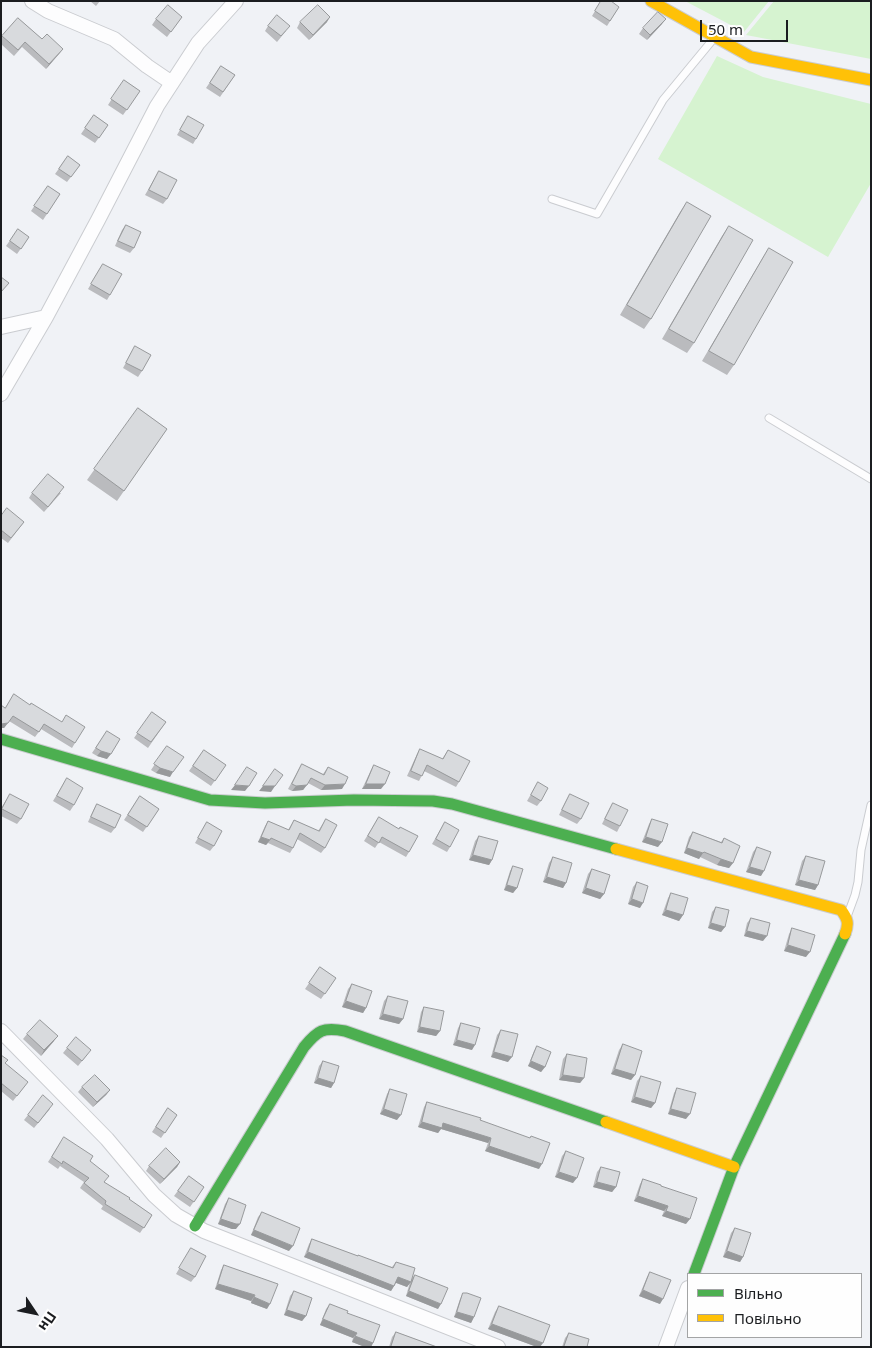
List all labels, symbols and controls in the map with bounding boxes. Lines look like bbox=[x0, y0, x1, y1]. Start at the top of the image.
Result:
scale bar bbox=[702, 10, 790, 42]
text: 50 m bbox=[708, 19, 743, 39]
legend bbox=[687, 1273, 862, 1338]
text: Вільно bbox=[734, 1283, 783, 1303]
north arrow bbox=[10, 1288, 60, 1338]
text: Пн bbox=[34, 1308, 61, 1335]
text: Повільно bbox=[734, 1308, 801, 1328]

